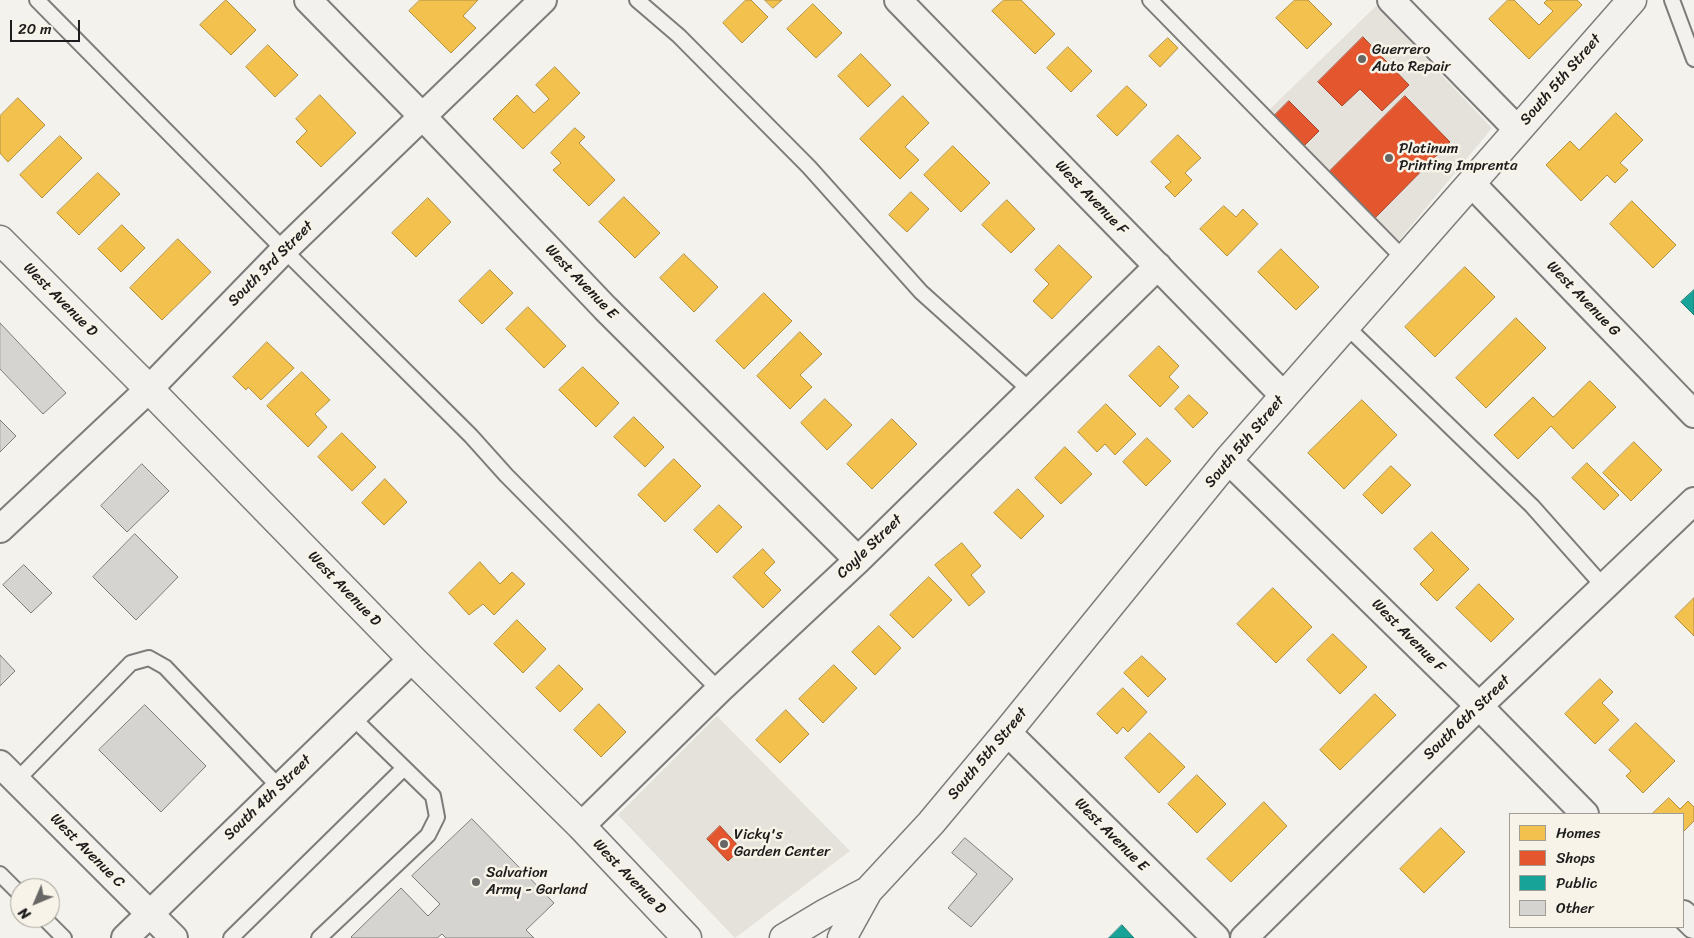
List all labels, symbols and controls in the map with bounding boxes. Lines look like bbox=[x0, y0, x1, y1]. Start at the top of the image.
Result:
scale bar bbox=[12, 10, 82, 42]
text: 20 m bbox=[18, 16, 52, 42]
street label: South 5th Street bbox=[1517, 31, 1605, 129]
place label: Guerrero Auto Repair bbox=[1372, 41, 1451, 76]
marker: Guerrero Auto Repair bbox=[1356, 53, 1368, 65]
place label: Platinum Printing Imprenta bbox=[1399, 140, 1518, 175]
marker: Platinum Printing Imprenta bbox=[1383, 152, 1395, 164]
street label: West Avenue F bbox=[1051, 157, 1131, 239]
street label: South 3rd Street bbox=[225, 218, 317, 310]
street label: West Avenue E bbox=[541, 241, 621, 323]
street label: West Avenue G bbox=[1543, 258, 1623, 340]
street label: West Avenue D bbox=[19, 259, 101, 341]
street label: South 5th Street bbox=[1201, 392, 1289, 492]
street label: Coyle Street bbox=[833, 511, 907, 583]
street label: West Avenue D bbox=[304, 548, 384, 630]
street label: West Avenue F bbox=[1367, 595, 1449, 677]
street label: South 6th Street bbox=[1420, 672, 1514, 764]
street label: South 5th Street bbox=[944, 704, 1032, 804]
street label: South 4th Street bbox=[221, 752, 315, 844]
street label: West Avenue E bbox=[1070, 794, 1152, 876]
street label: West Avenue C bbox=[46, 810, 128, 892]
legend bbox=[1509, 813, 1684, 928]
text: Homes bbox=[1556, 820, 1600, 846]
place label: Vicky's Garden Center bbox=[734, 826, 830, 861]
street label: West Avenue D bbox=[589, 836, 669, 918]
marker: Vicky's Garden Center bbox=[718, 838, 730, 850]
text: Shops bbox=[1556, 845, 1595, 871]
place label: Salvation Army - Garland bbox=[486, 864, 587, 899]
text: Public bbox=[1556, 870, 1597, 896]
marker: Salvation Army - Garland bbox=[470, 876, 482, 888]
north arrow bbox=[10, 878, 60, 928]
text: Other bbox=[1556, 895, 1594, 921]
text: N bbox=[12, 901, 37, 926]

